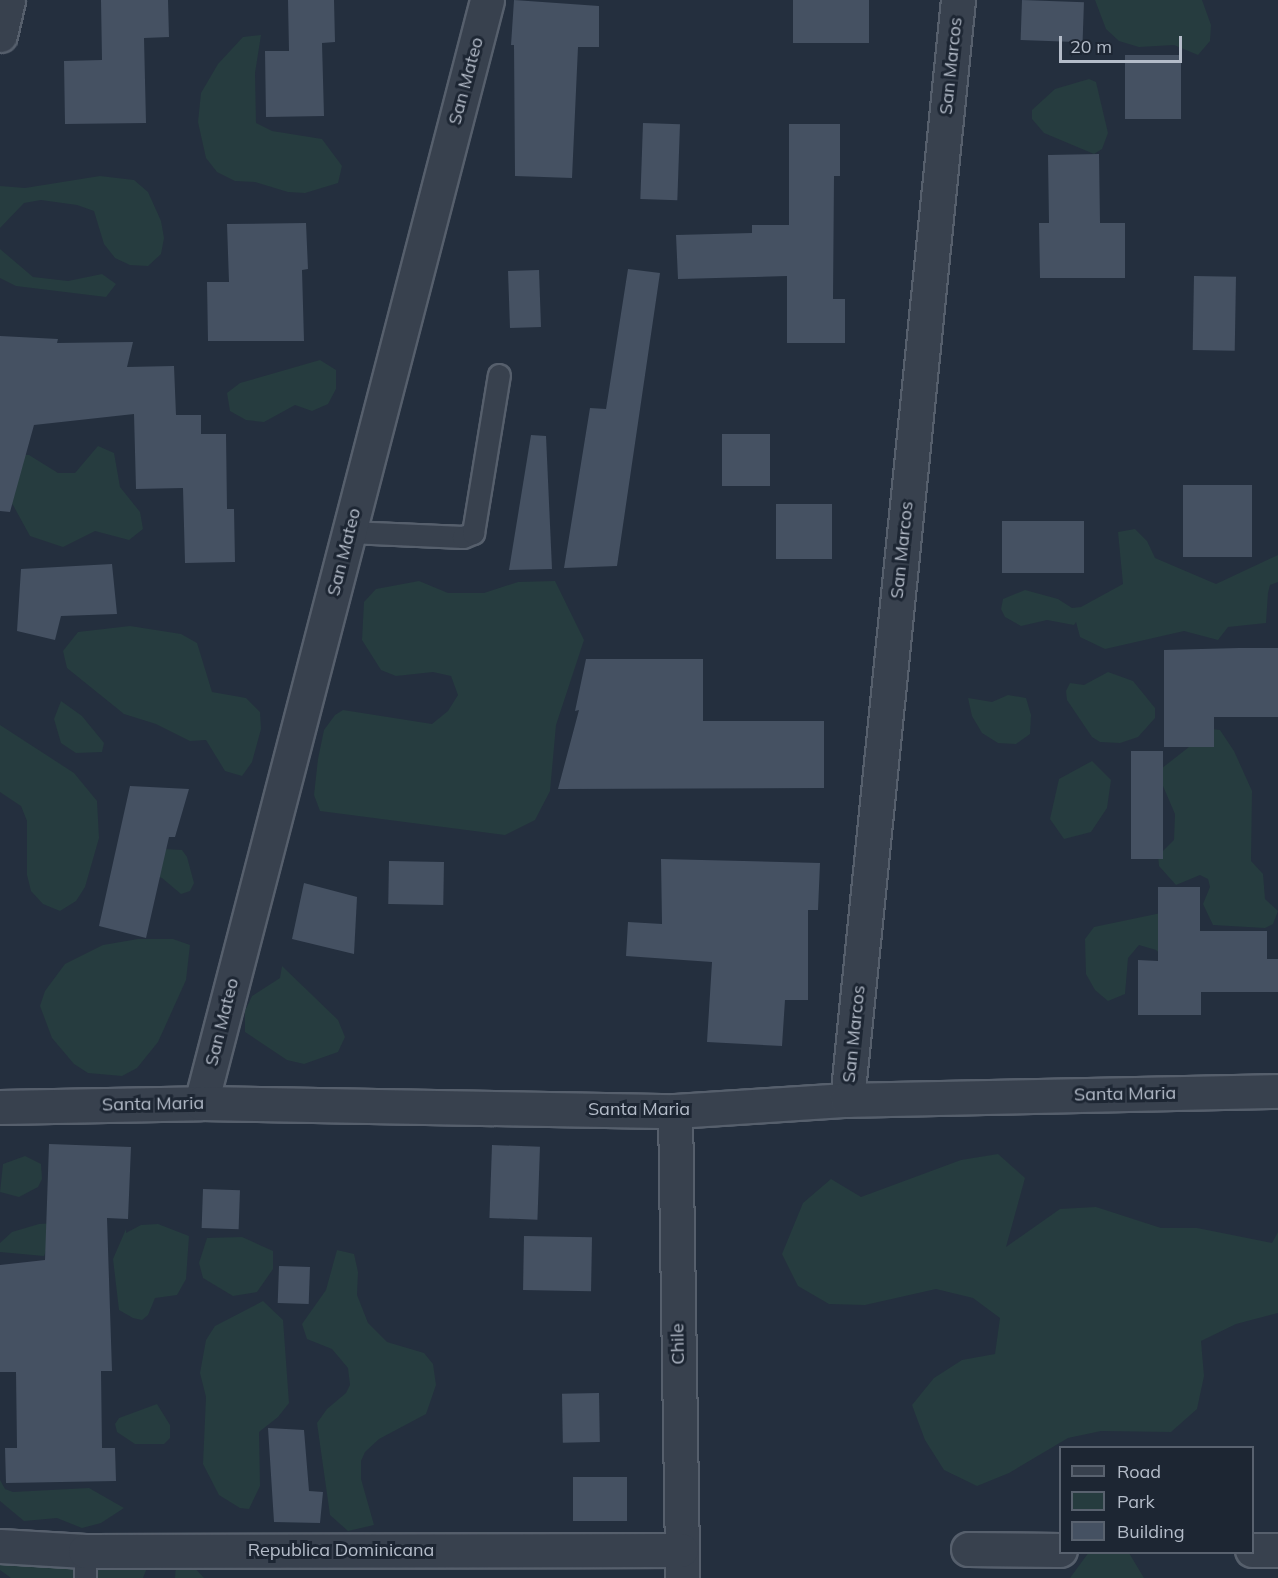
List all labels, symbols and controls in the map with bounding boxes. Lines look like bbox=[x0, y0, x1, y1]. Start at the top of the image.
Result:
street label: San Marcos bbox=[935, 16, 967, 116]
scale bar bbox=[1062, 24, 1185, 62]
street label: San Mateo bbox=[444, 35, 488, 127]
text: 20 m bbox=[1070, 35, 1112, 58]
street label: San Marcos bbox=[886, 500, 918, 600]
street label: San Mateo bbox=[323, 506, 365, 598]
street label: San Mateo bbox=[201, 976, 243, 1068]
street label: San Marcos bbox=[838, 984, 870, 1084]
street label: Santa Maria bbox=[1074, 1082, 1176, 1106]
street label: Santa Maria bbox=[102, 1092, 204, 1116]
street label: Santa Maria bbox=[588, 1098, 690, 1120]
street label: Chile bbox=[667, 1323, 689, 1365]
legend bbox=[1059, 1446, 1254, 1554]
text: Road bbox=[1117, 1460, 1161, 1483]
text: Park bbox=[1117, 1490, 1155, 1513]
text: Building bbox=[1117, 1520, 1185, 1543]
street label: Republica Dominicana bbox=[248, 1539, 434, 1561]

